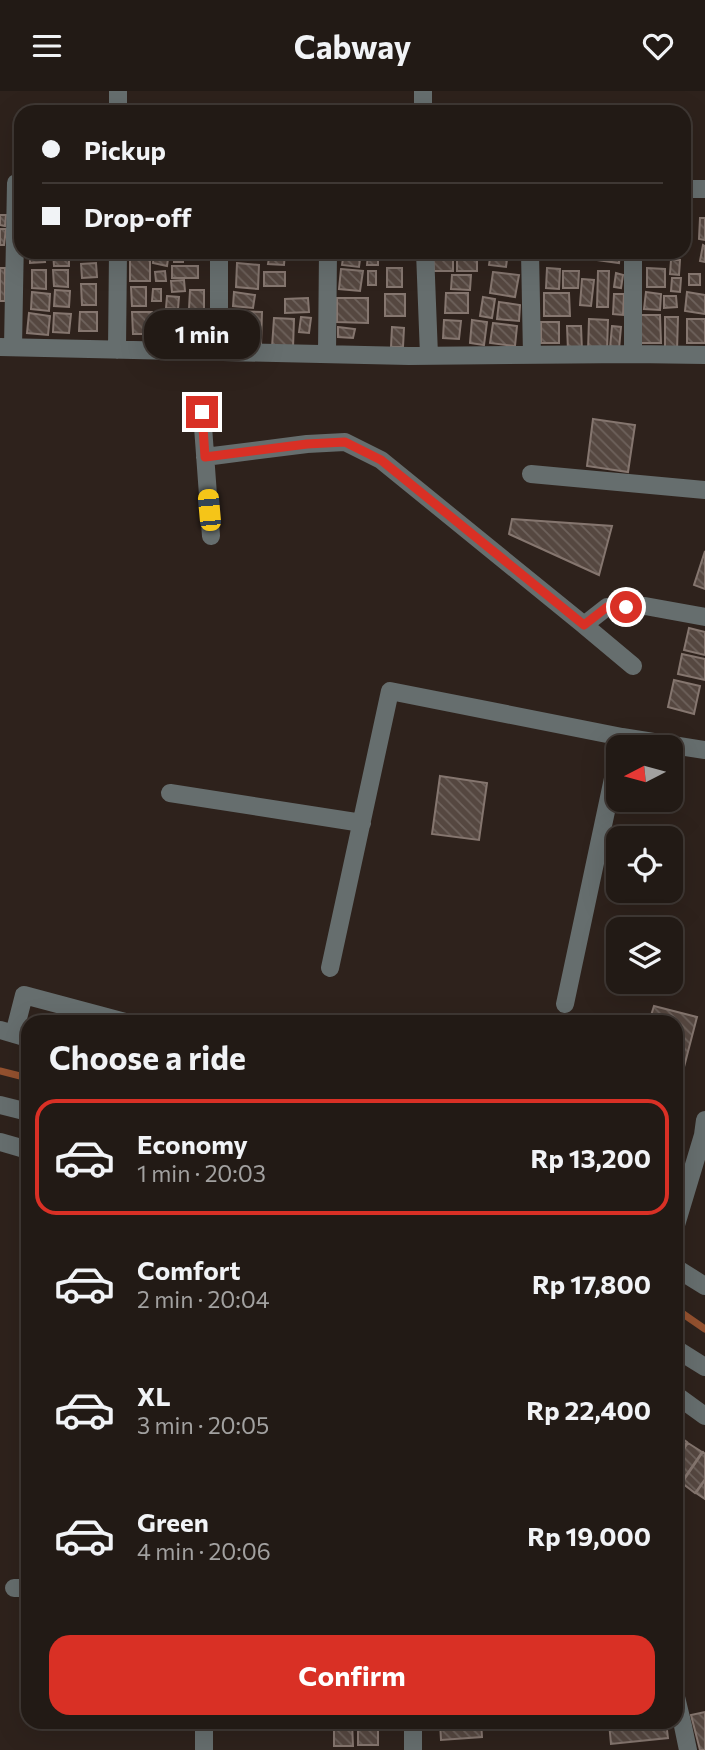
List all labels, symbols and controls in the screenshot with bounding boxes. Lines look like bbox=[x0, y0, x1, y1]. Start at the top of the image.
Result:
text: Cabway bbox=[294, 26, 411, 66]
icon: menu bbox=[28, 27, 66, 65]
icon: heart bbox=[639, 27, 677, 65]
text: Pickup bbox=[84, 134, 166, 165]
text: Drop-off bbox=[84, 201, 191, 232]
callout: 1 min bbox=[144, 310, 260, 359]
text: 1 min bbox=[175, 320, 229, 348]
route end bbox=[186, 396, 218, 428]
car bbox=[197, 488, 222, 532]
route start bbox=[610, 591, 642, 623]
north arrow bbox=[606, 735, 682, 812]
map controls bbox=[606, 735, 683, 994]
button: locate bbox=[606, 826, 683, 903]
button: layers bbox=[606, 917, 683, 994]
text: Choose a ride bbox=[49, 1037, 246, 1077]
icon: car bbox=[53, 1126, 116, 1189]
text: Economy bbox=[137, 1128, 248, 1159]
text: Rp 13,200 bbox=[530, 1142, 651, 1173]
text: 1 min · 20:03 bbox=[137, 1159, 266, 1187]
icon: car bbox=[53, 1252, 116, 1315]
text: Comfort bbox=[137, 1254, 240, 1285]
text: Rp 17,800 bbox=[532, 1268, 651, 1299]
text: 2 min · 20:04 bbox=[137, 1285, 270, 1313]
icon: car bbox=[53, 1378, 116, 1441]
text: XL bbox=[137, 1380, 171, 1411]
text: Rp 22,400 bbox=[526, 1394, 651, 1425]
text: 3 min · 20:05 bbox=[137, 1411, 269, 1439]
icon: car bbox=[53, 1504, 116, 1567]
text: Green bbox=[137, 1506, 209, 1537]
text: Rp 19,000 bbox=[527, 1520, 651, 1551]
text: 4 min · 20:06 bbox=[137, 1537, 271, 1565]
button: Confirm bbox=[49, 1635, 655, 1715]

